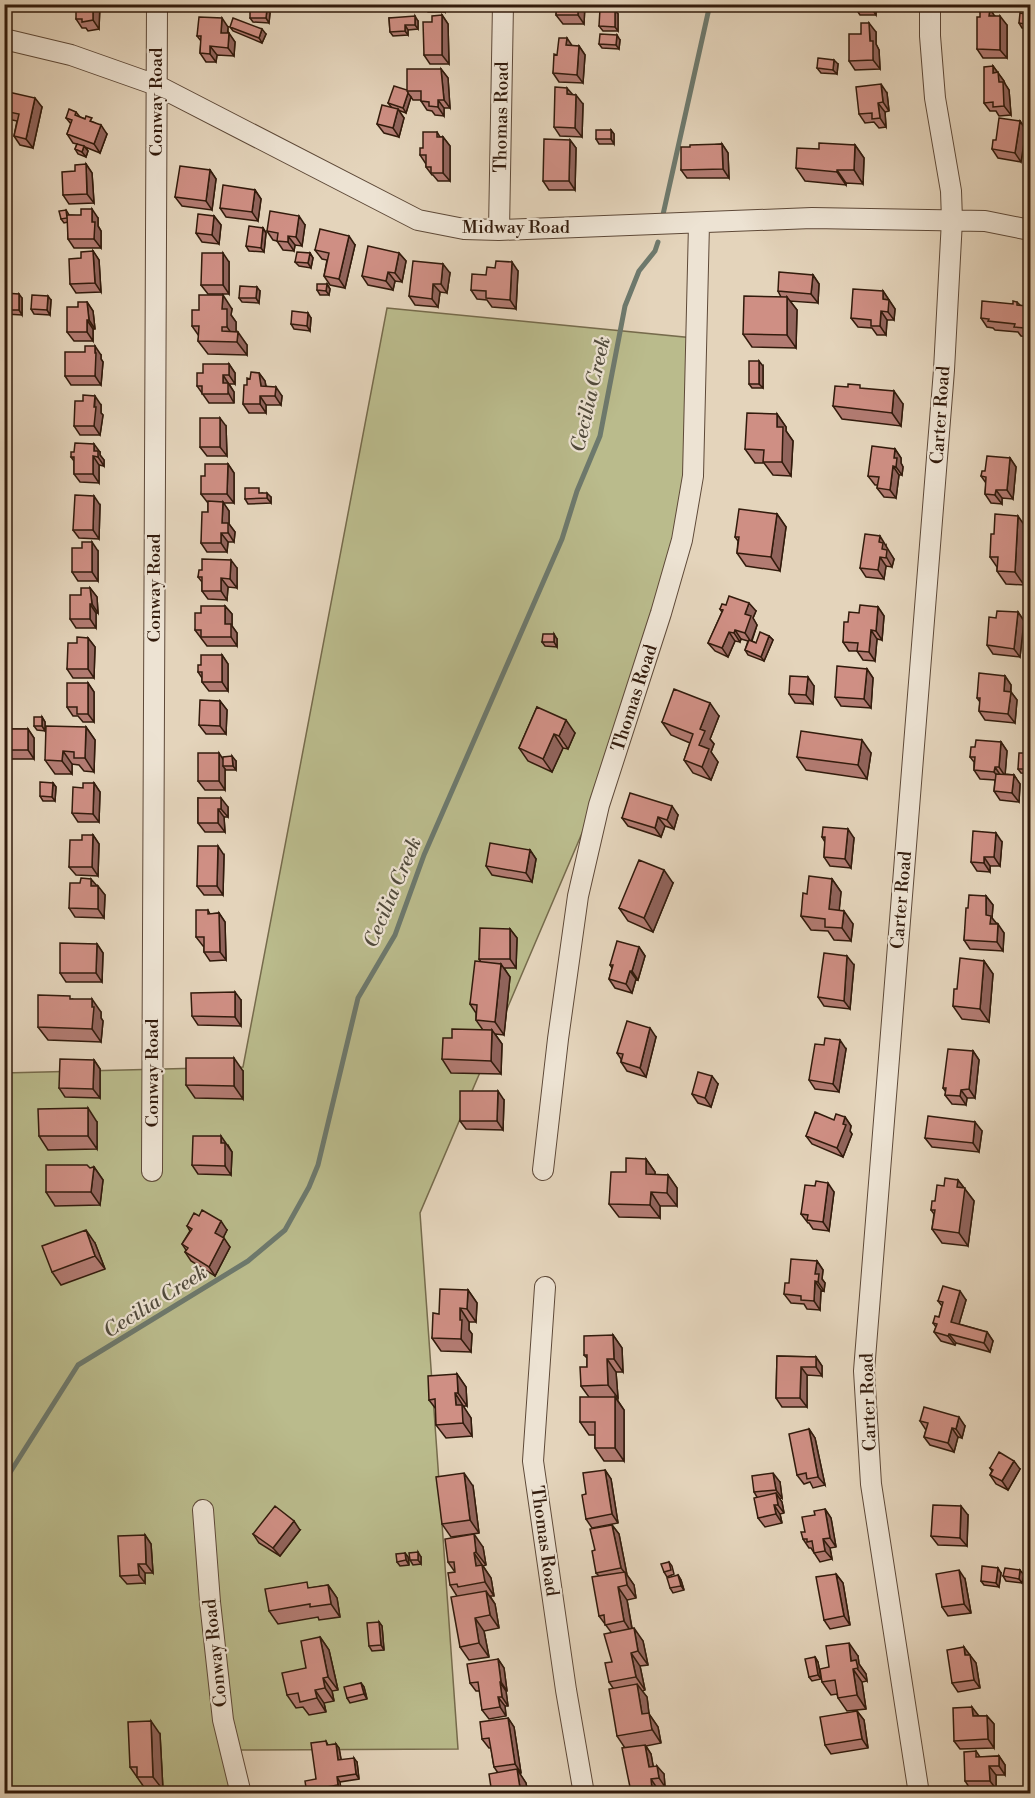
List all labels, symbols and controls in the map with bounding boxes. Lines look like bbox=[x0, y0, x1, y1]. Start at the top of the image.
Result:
street label: Conway Road bbox=[145, 47, 168, 156]
street label: Thomas Road bbox=[489, 60, 514, 173]
street label: Midway Road bbox=[462, 216, 571, 239]
water label: Cecilia Creek bbox=[566, 334, 617, 455]
street label: Carter Road bbox=[926, 364, 955, 465]
street label: Conway Road bbox=[143, 533, 166, 642]
street label: Thomas Road bbox=[606, 641, 663, 755]
water label: Cecilia Creek bbox=[359, 834, 428, 952]
street label: Carter Road bbox=[886, 849, 917, 950]
street label: Conway Road bbox=[141, 1018, 164, 1127]
water label: Cecilia Creek bbox=[99, 1260, 212, 1344]
street label: Carter Road bbox=[855, 1352, 882, 1452]
street label: Thomas Road bbox=[525, 1484, 564, 1599]
street label: Conway Road bbox=[198, 1597, 233, 1708]

